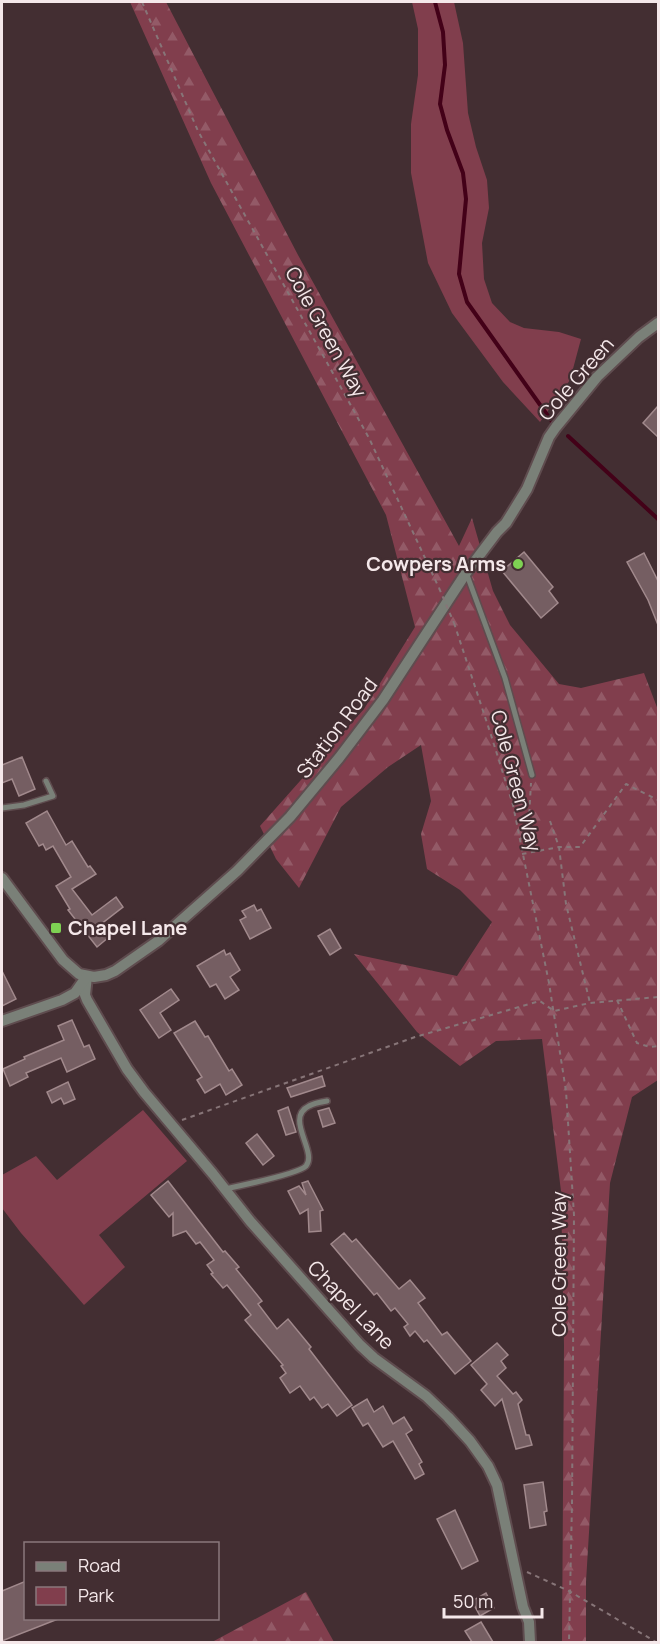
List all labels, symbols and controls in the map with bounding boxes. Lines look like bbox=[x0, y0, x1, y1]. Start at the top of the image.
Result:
street label: Cole Green Way bbox=[279, 262, 374, 402]
street label: Cole Green bbox=[532, 331, 619, 426]
place label: Cowpers Arms bbox=[366, 550, 506, 577]
marker: Cowpers Arms bbox=[511, 557, 525, 571]
street label: Station Road bbox=[290, 672, 383, 783]
street label: Cole Green Way bbox=[485, 707, 548, 855]
place label: Chapel Lane bbox=[68, 914, 187, 941]
marker: Chapel Lane bbox=[49, 921, 63, 935]
street label: Cole Green Way bbox=[545, 1191, 572, 1337]
street label: Chapel Lane bbox=[302, 1254, 401, 1355]
legend bbox=[24, 1542, 219, 1620]
text: Road bbox=[78, 1553, 121, 1577]
scale bar bbox=[444, 1581, 542, 1619]
text: Park bbox=[78, 1583, 115, 1607]
text: 50 m bbox=[453, 1589, 493, 1613]

